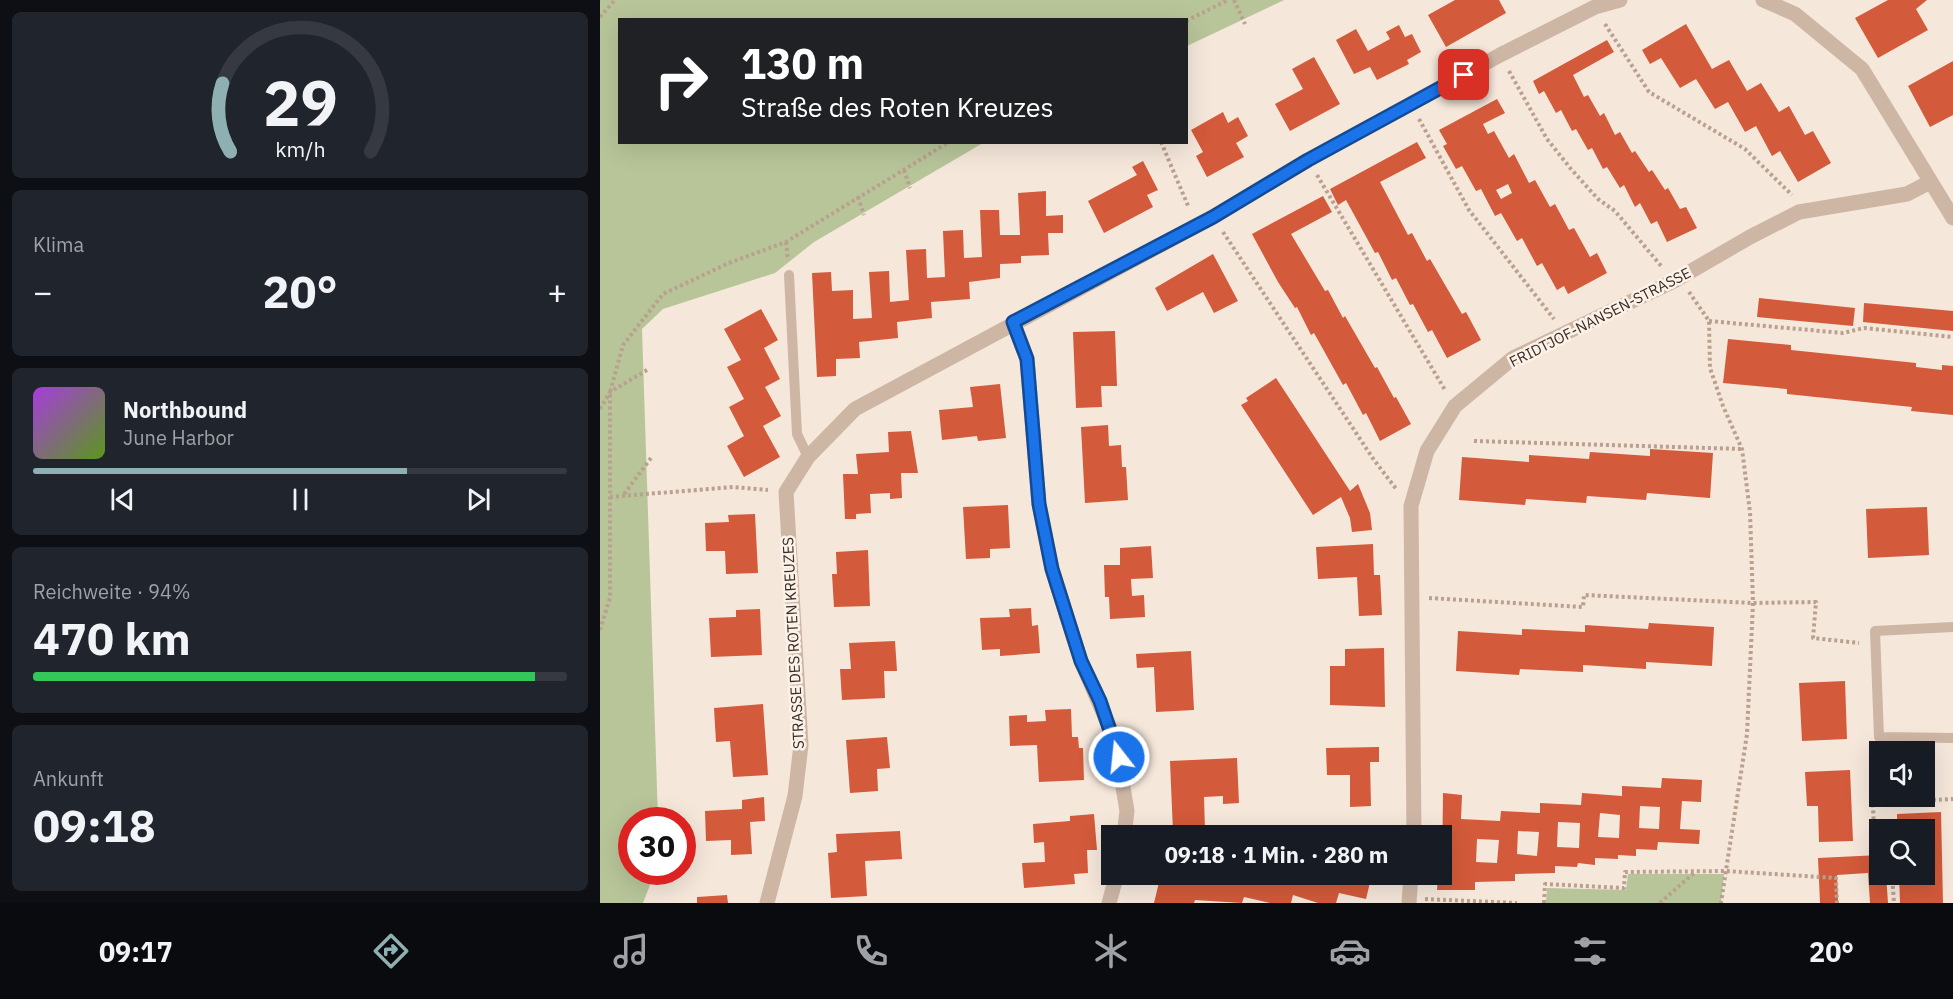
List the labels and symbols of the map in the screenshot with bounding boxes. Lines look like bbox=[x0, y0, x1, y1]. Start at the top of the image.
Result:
pin bbox=[1438, 49, 1489, 100]
street label: FRIDTJOF-NANSEN-STRASSE bbox=[1506, 263, 1694, 371]
street label: STRASSE DES ROTEN KREUZES bbox=[778, 536, 808, 750]
position arrow bbox=[1087, 725, 1151, 789]
speed limit sign: 30 bbox=[618, 807, 696, 885]

